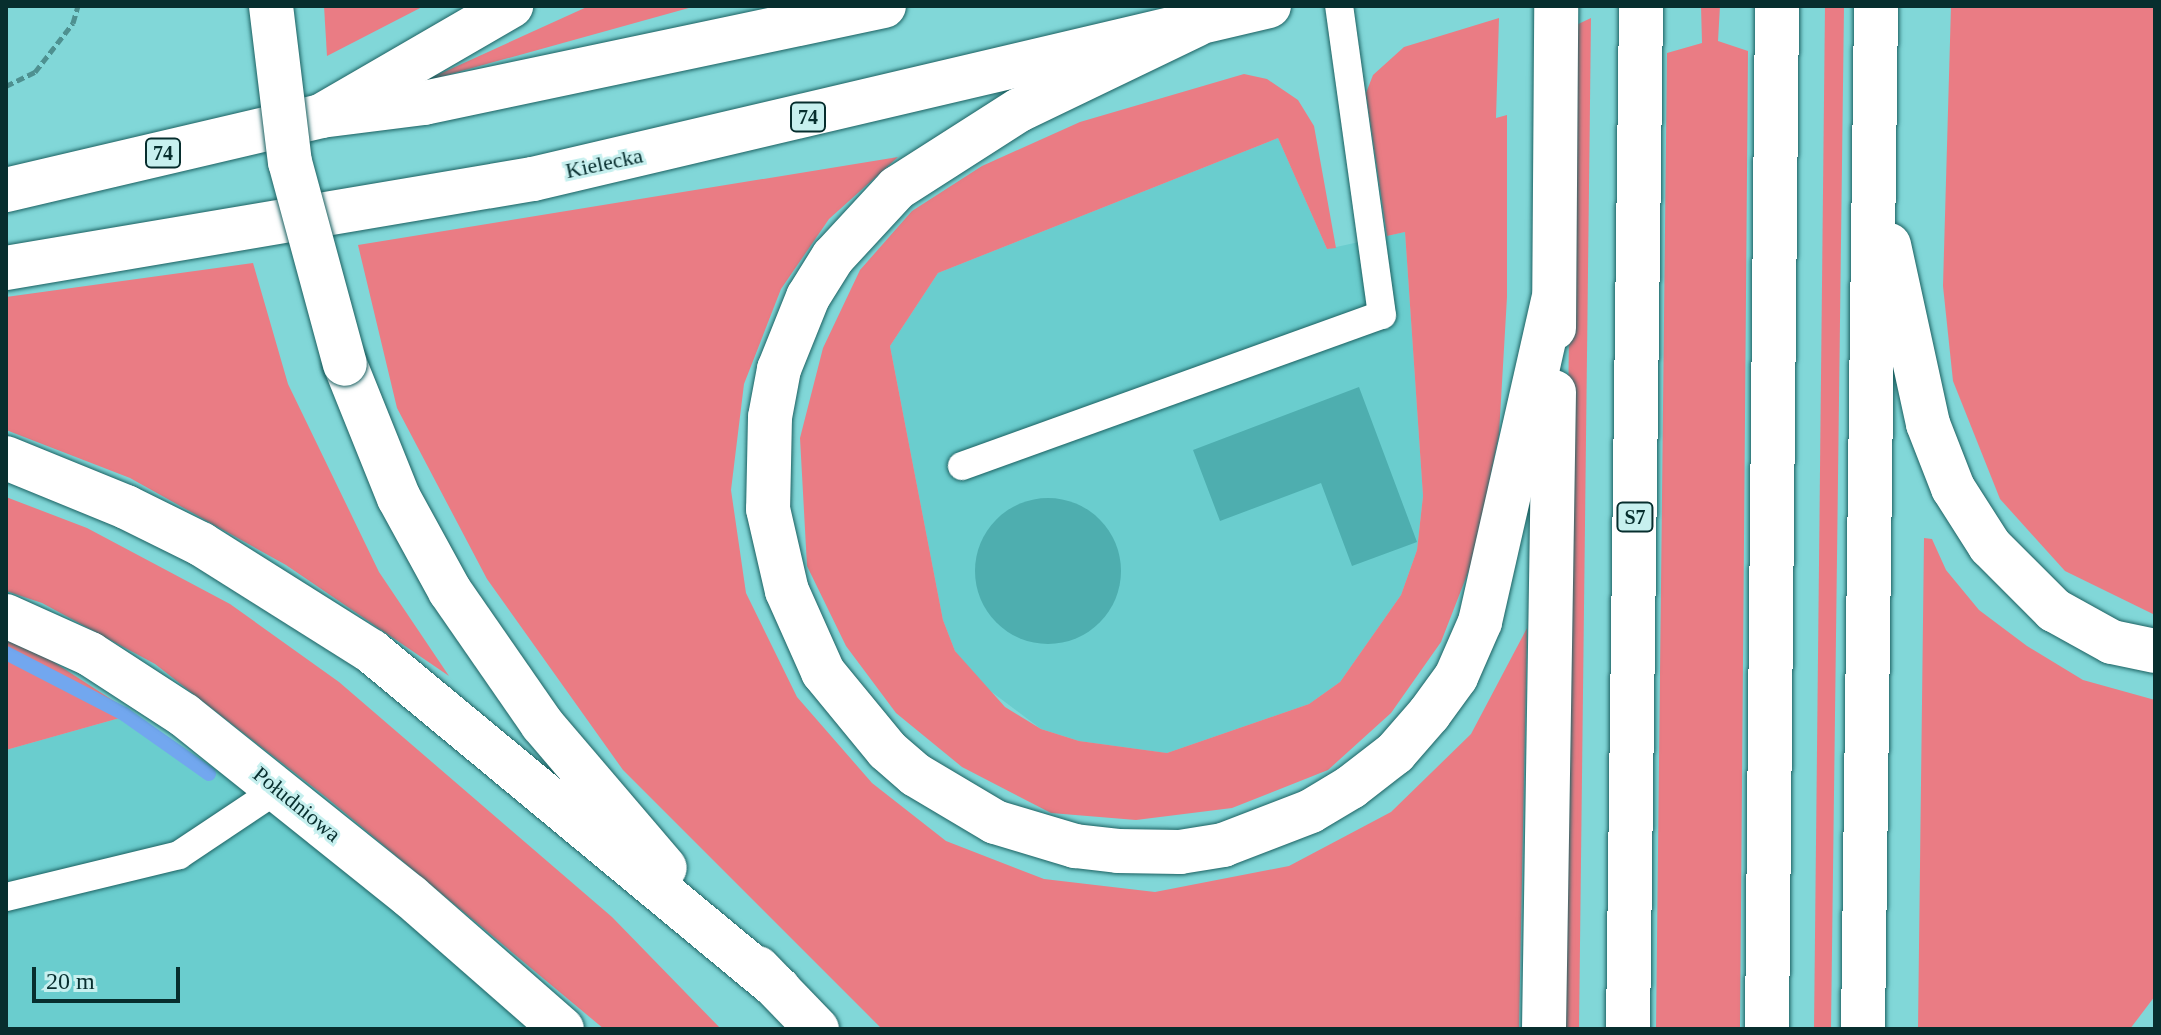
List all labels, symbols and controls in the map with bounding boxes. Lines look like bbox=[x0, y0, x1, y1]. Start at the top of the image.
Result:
road number: 74 bbox=[790, 101, 826, 133]
road number: 74 bbox=[145, 137, 181, 169]
street label: Kielecka bbox=[563, 142, 645, 184]
road number: S7 bbox=[1615, 501, 1655, 533]
street label: Południowa bbox=[248, 761, 346, 847]
scale bar bbox=[36, 951, 184, 1001]
text: 20 m bbox=[46, 968, 95, 994]

